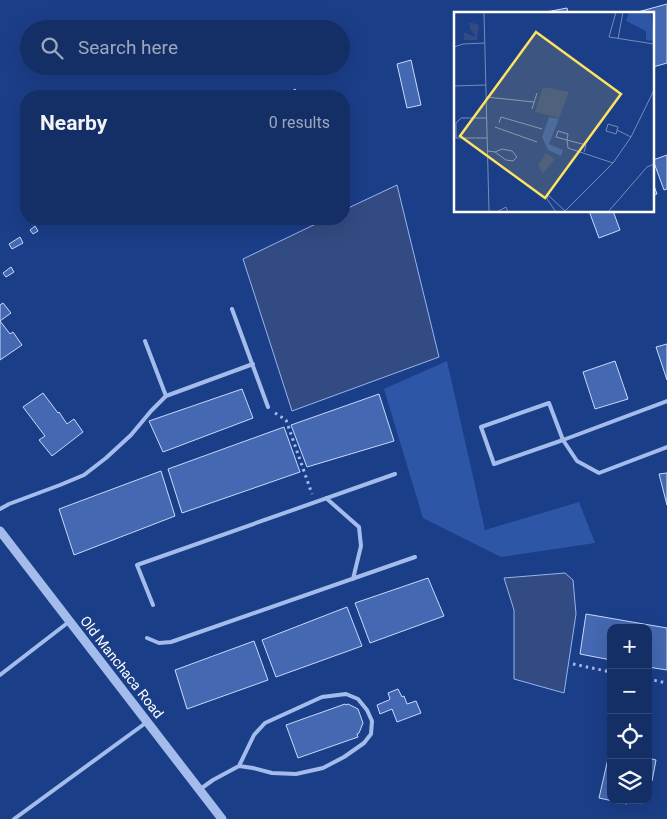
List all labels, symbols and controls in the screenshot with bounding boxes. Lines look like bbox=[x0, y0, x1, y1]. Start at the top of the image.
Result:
inset map bbox=[454, 12, 654, 212]
search box bbox=[20, 20, 350, 75]
icon: search bbox=[38, 34, 66, 62]
text: Search here bbox=[78, 36, 178, 59]
text: Nearby bbox=[40, 111, 107, 135]
text: 0 results bbox=[269, 113, 330, 132]
street label: Old Manchaca Road bbox=[77, 613, 167, 721]
map controls bbox=[607, 624, 652, 804]
button: + bbox=[607, 624, 652, 669]
button: − bbox=[607, 669, 652, 714]
button: locate bbox=[607, 714, 652, 759]
button: layers bbox=[607, 759, 652, 804]

